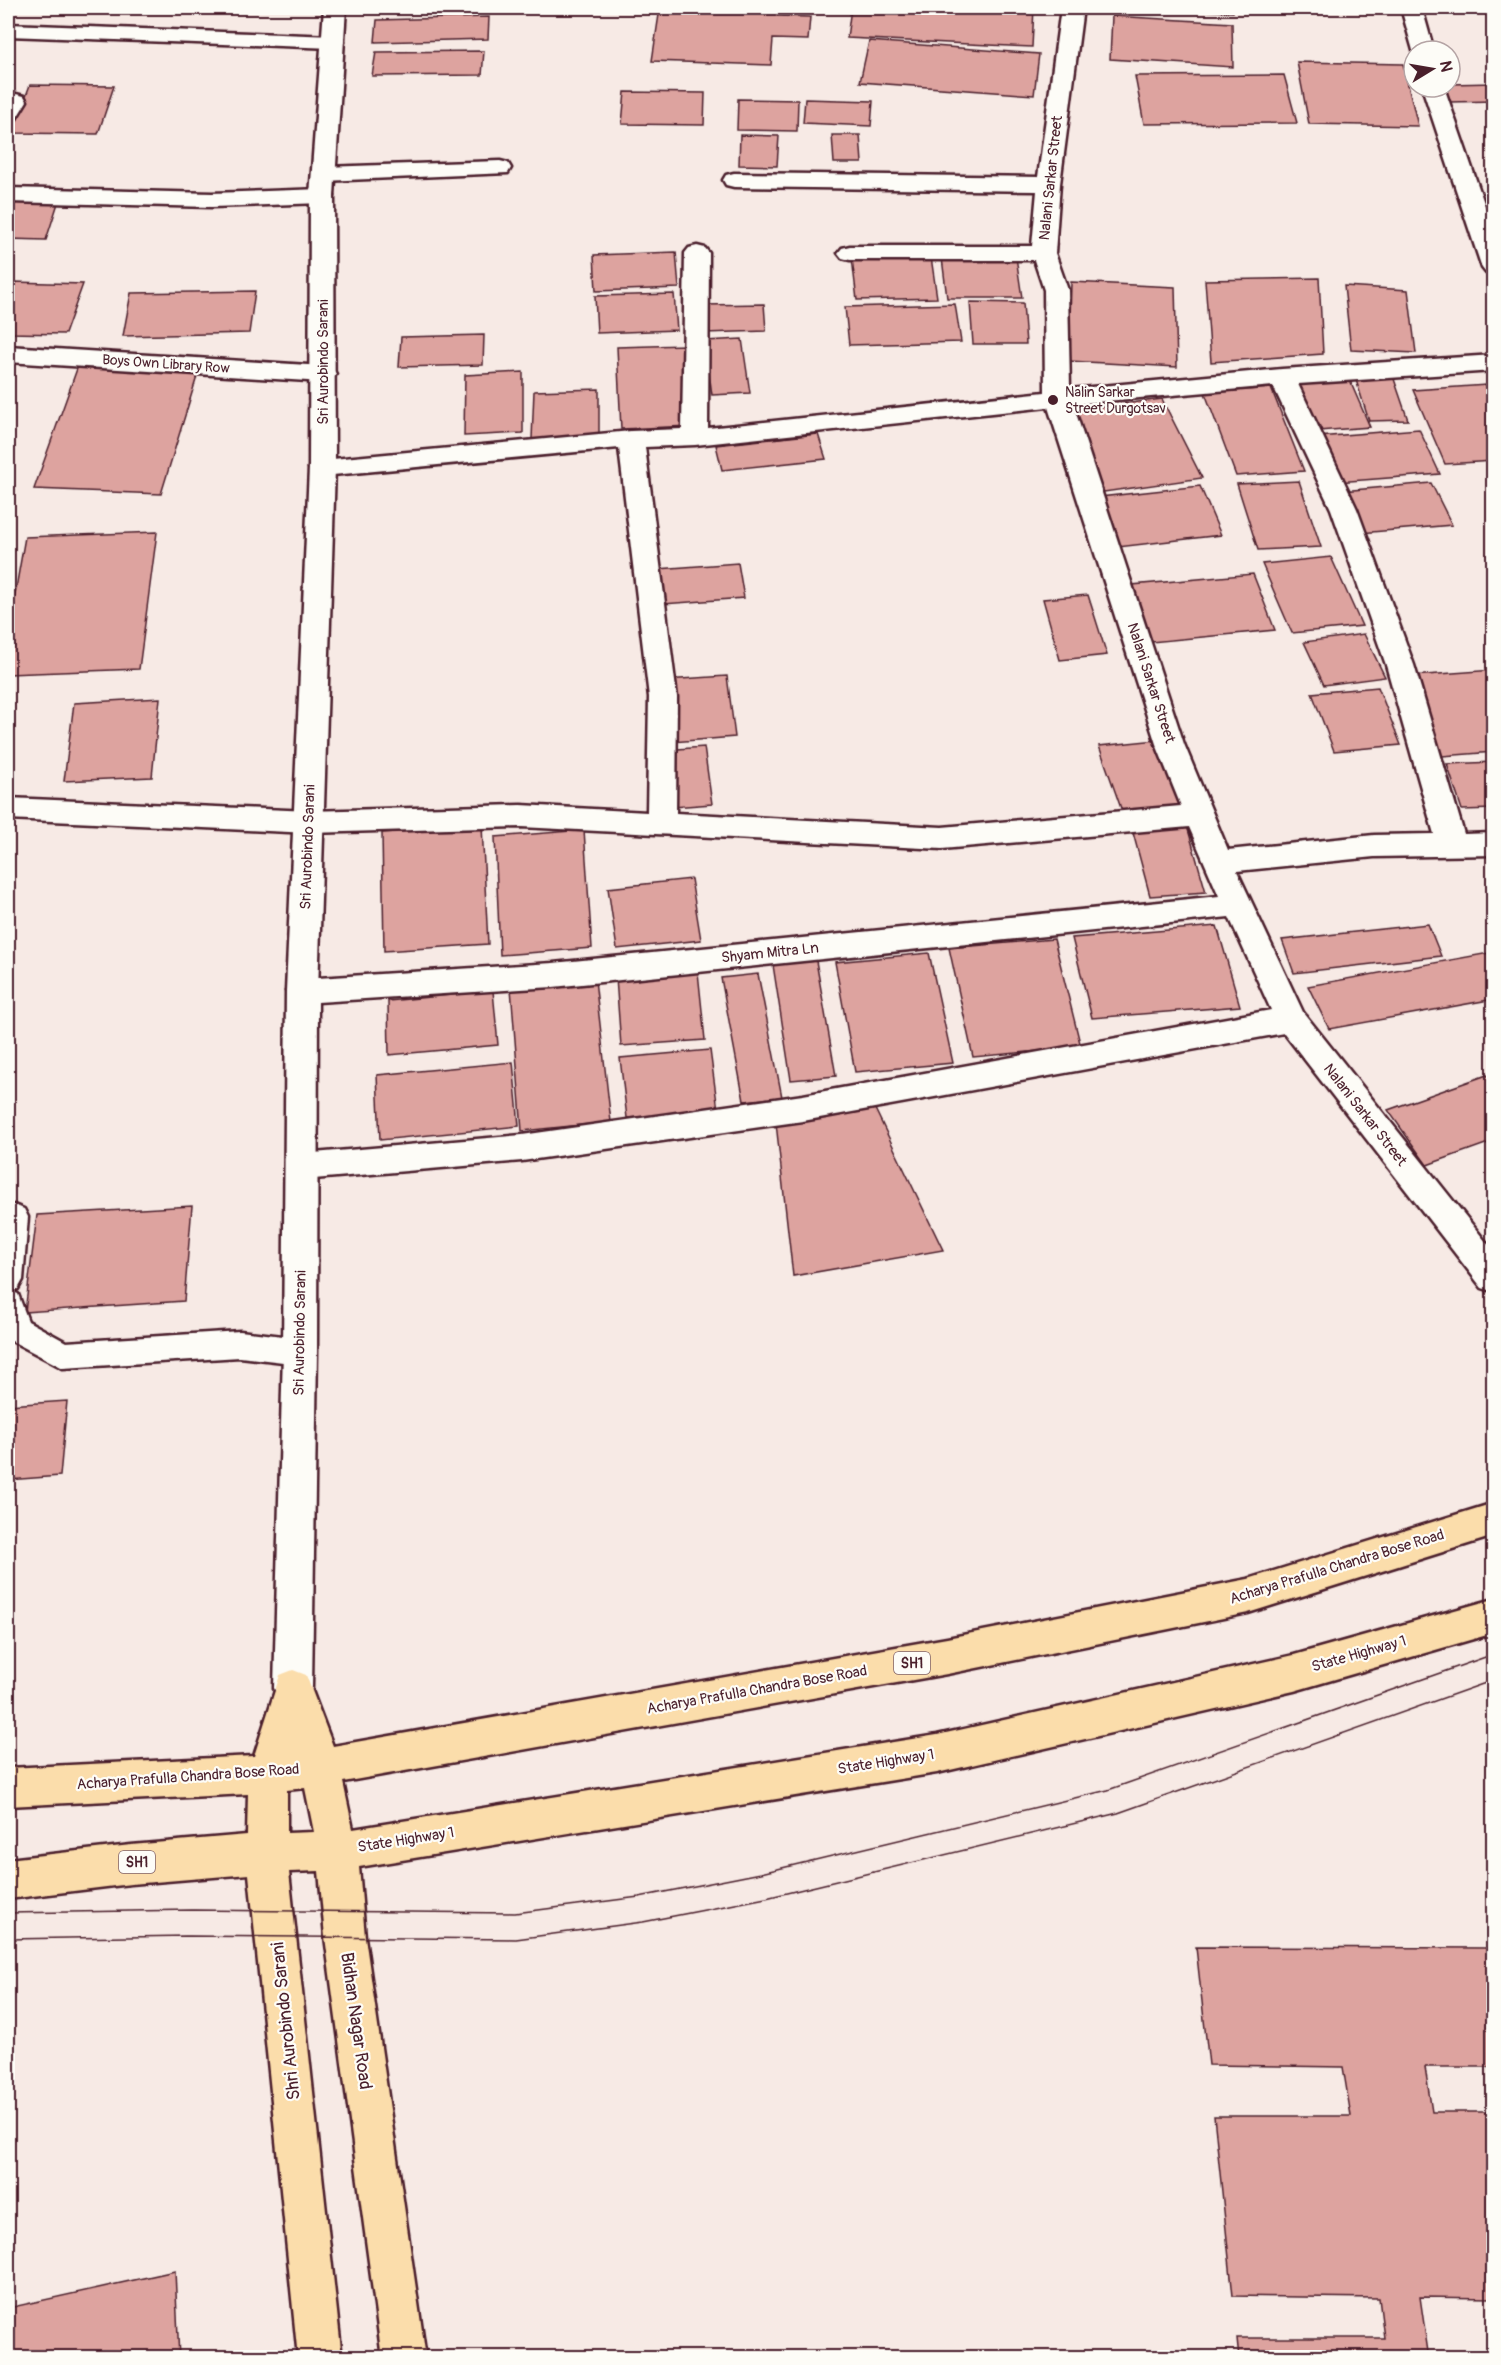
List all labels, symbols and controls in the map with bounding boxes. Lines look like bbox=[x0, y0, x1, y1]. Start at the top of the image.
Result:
north arrow bbox=[1402, 39, 1462, 99]
text: N bbox=[1435, 59, 1457, 74]
street label: Nalani Sarkar Street bbox=[1035, 114, 1067, 241]
street label: Sri Aurobindo Sarani bbox=[314, 299, 333, 425]
street label: Boys Own Library Row bbox=[102, 351, 231, 377]
place label: Nalin Sarkar Street Durgotsav bbox=[1065, 384, 1166, 417]
marker: Nalin Sarkar Street Durgotsav bbox=[1046, 393, 1060, 407]
street label: Nalani Sarkar Street bbox=[1123, 621, 1180, 746]
street label: Sri Aurobindo Sarani bbox=[296, 784, 320, 910]
street label: Shyam Mitra Ln bbox=[720, 938, 820, 968]
street label: Nalani Sarkar Street bbox=[1319, 1060, 1412, 1171]
street label: Sri Aurobindo Sarani bbox=[289, 1270, 311, 1396]
street label: Acharya Prafulla Chandra Bose Road bbox=[1227, 1525, 1447, 1609]
street label: State Highway 1 bbox=[1310, 1631, 1408, 1677]
road number: SH1 bbox=[894, 1652, 930, 1674]
street label: Acharya Prafulla Chandra Bose Road bbox=[645, 1661, 869, 1719]
street label: State Highway 1 bbox=[836, 1745, 936, 1779]
street label: Acharya Prafulla Chandra Bose Road bbox=[76, 1760, 300, 1794]
street label: State Highway 1 bbox=[356, 1823, 456, 1857]
road number: SH1 bbox=[119, 1851, 155, 1873]
street label: Shri Aurobindo Sarani bbox=[266, 1941, 306, 2101]
street label: Bidhan Nagar Road bbox=[335, 1951, 377, 2091]

